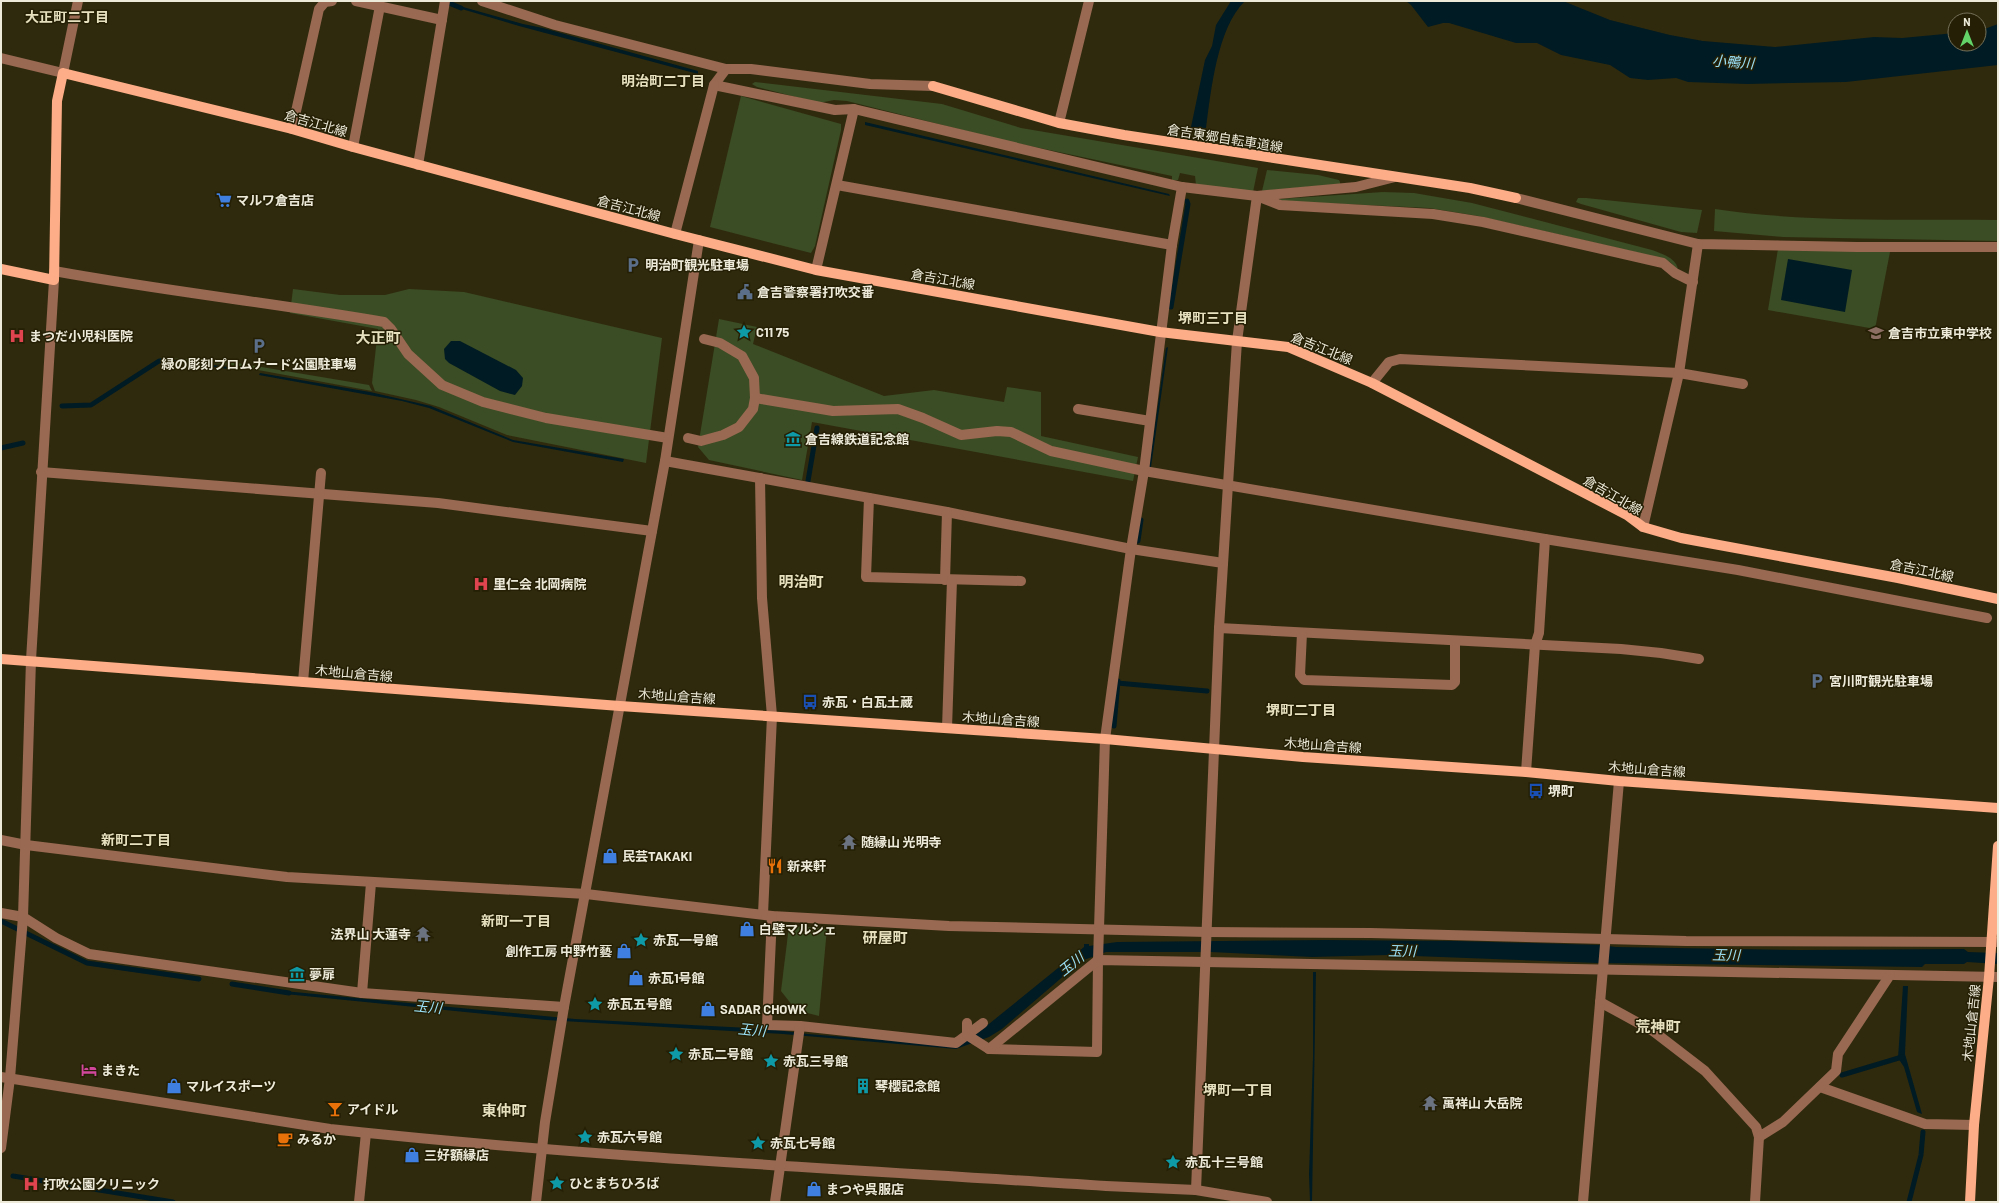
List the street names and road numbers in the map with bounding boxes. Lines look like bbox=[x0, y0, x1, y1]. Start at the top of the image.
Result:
street label: 倉吉江北線 bbox=[283, 106, 349, 140]
street label: 倉吉東郷自転車道線 bbox=[1166, 121, 1284, 155]
street label: 倉吉江北線 bbox=[596, 192, 662, 224]
street label: 倉吉江北線 bbox=[910, 265, 976, 293]
street label: 倉吉江北線 bbox=[1289, 328, 1355, 368]
street label: 倉吉江北線 bbox=[1581, 472, 1645, 518]
street label: 倉吉江北線 bbox=[1889, 555, 1955, 585]
street label: 木地山倉吉線 bbox=[314, 662, 394, 684]
street label: 木地山倉吉線 bbox=[638, 685, 716, 707]
street label: 木地山倉吉線 bbox=[962, 708, 1040, 730]
street label: 木地山倉吉線 bbox=[1284, 734, 1362, 756]
street label: 木地山倉吉線 bbox=[1608, 758, 1686, 780]
street label: 木地山倉吉線 bbox=[1959, 983, 1983, 1063]

